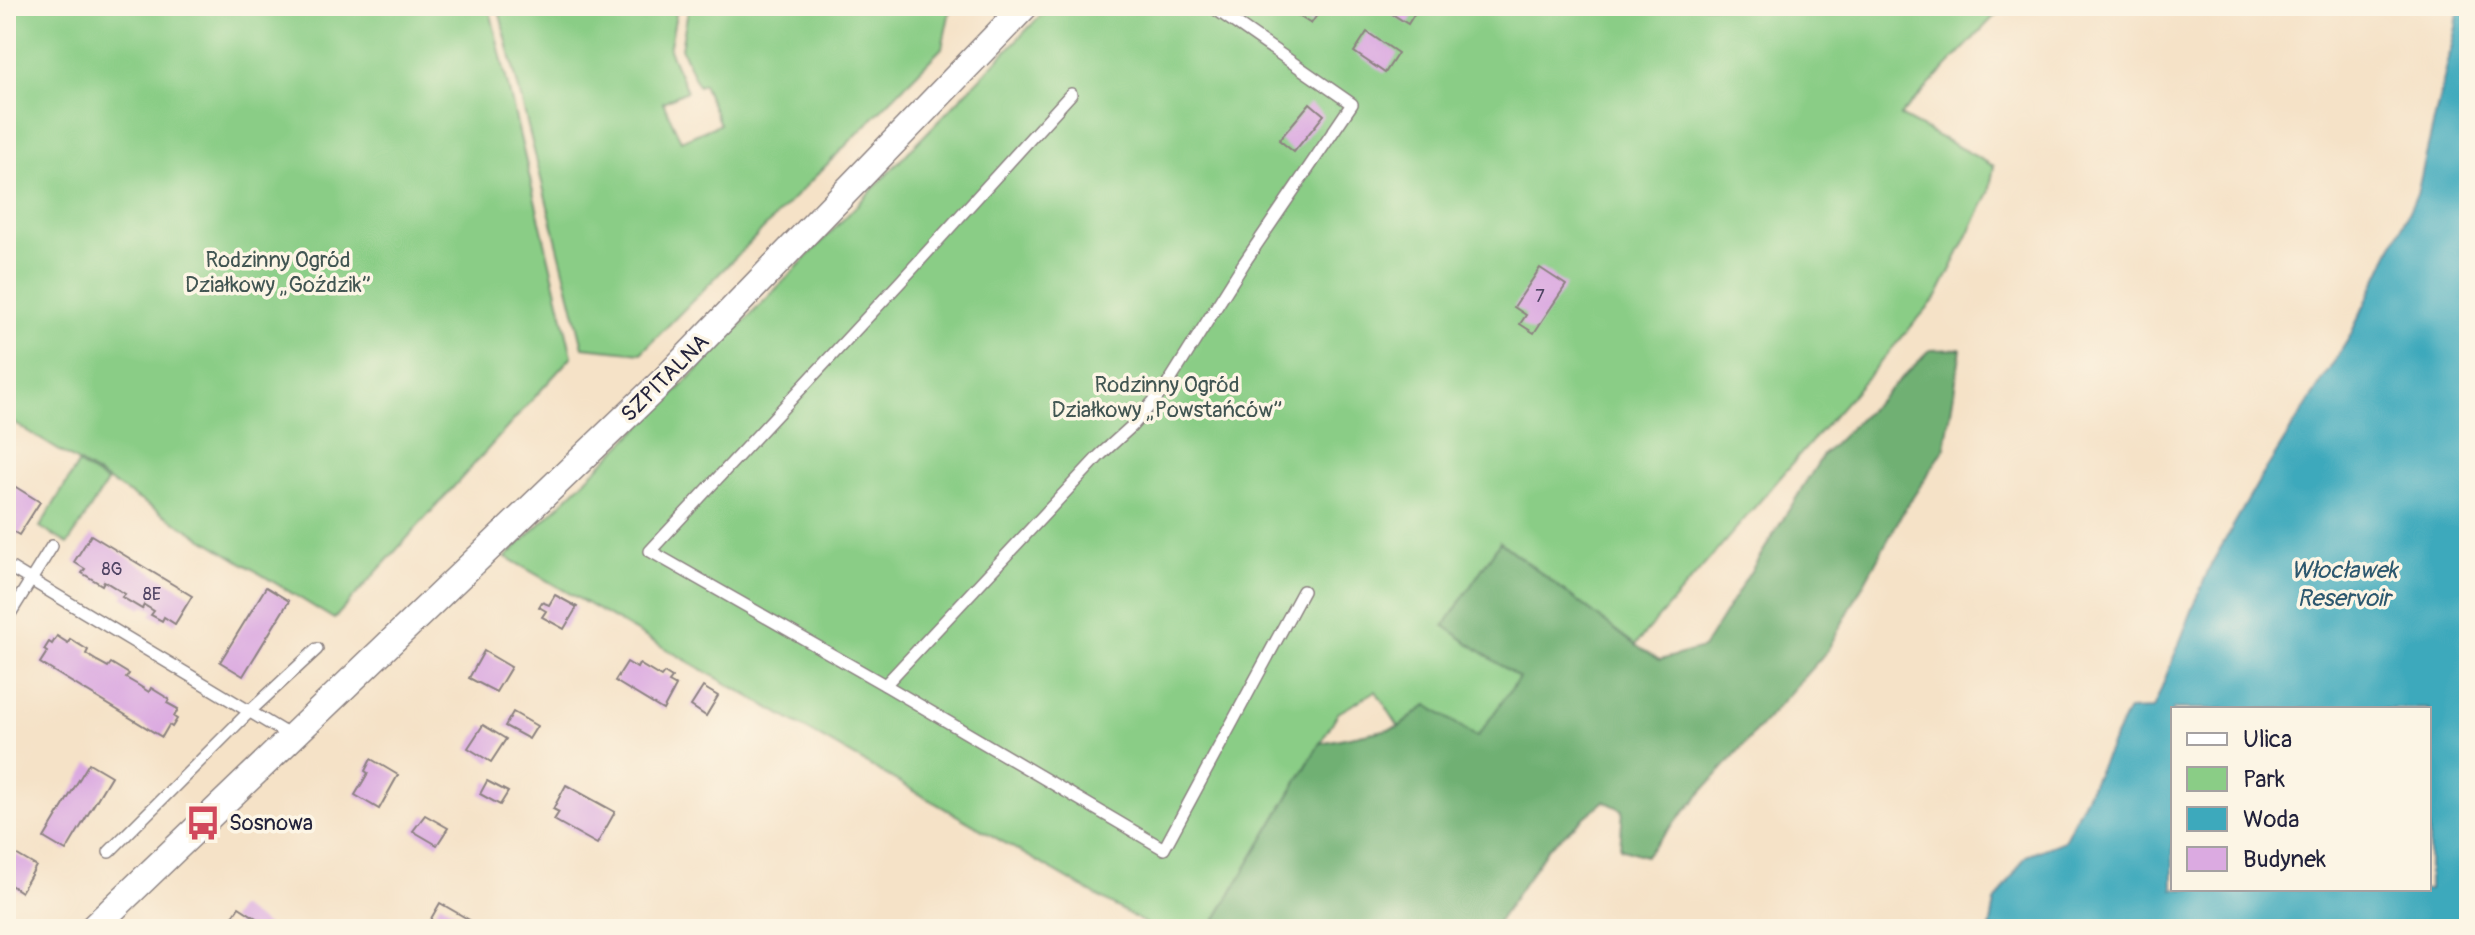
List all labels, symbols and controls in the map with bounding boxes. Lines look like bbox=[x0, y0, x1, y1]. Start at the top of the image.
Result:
park label: Rodzinny Ogród Działkowy „Goździk” bbox=[185, 246, 371, 299]
house number: 7 bbox=[1535, 285, 1545, 308]
street label: SZPITALNA bbox=[615, 328, 715, 428]
park label: Rodzinny Ogród Działkowy „Powstańców” bbox=[1052, 371, 1282, 424]
water label: Włocławek Reservoir bbox=[2291, 556, 2399, 613]
house number: 8G bbox=[101, 558, 123, 581]
house number: 8E bbox=[143, 583, 161, 606]
legend bbox=[2171, 707, 2431, 891]
text: Ulica bbox=[2243, 725, 2292, 754]
text: Park bbox=[2243, 765, 2285, 794]
bus stop icon: Sosnowa bbox=[184, 804, 222, 842]
text: Woda bbox=[2243, 805, 2299, 834]
place label: Sosnowa bbox=[229, 809, 313, 837]
text: Budynek bbox=[2243, 845, 2326, 874]

